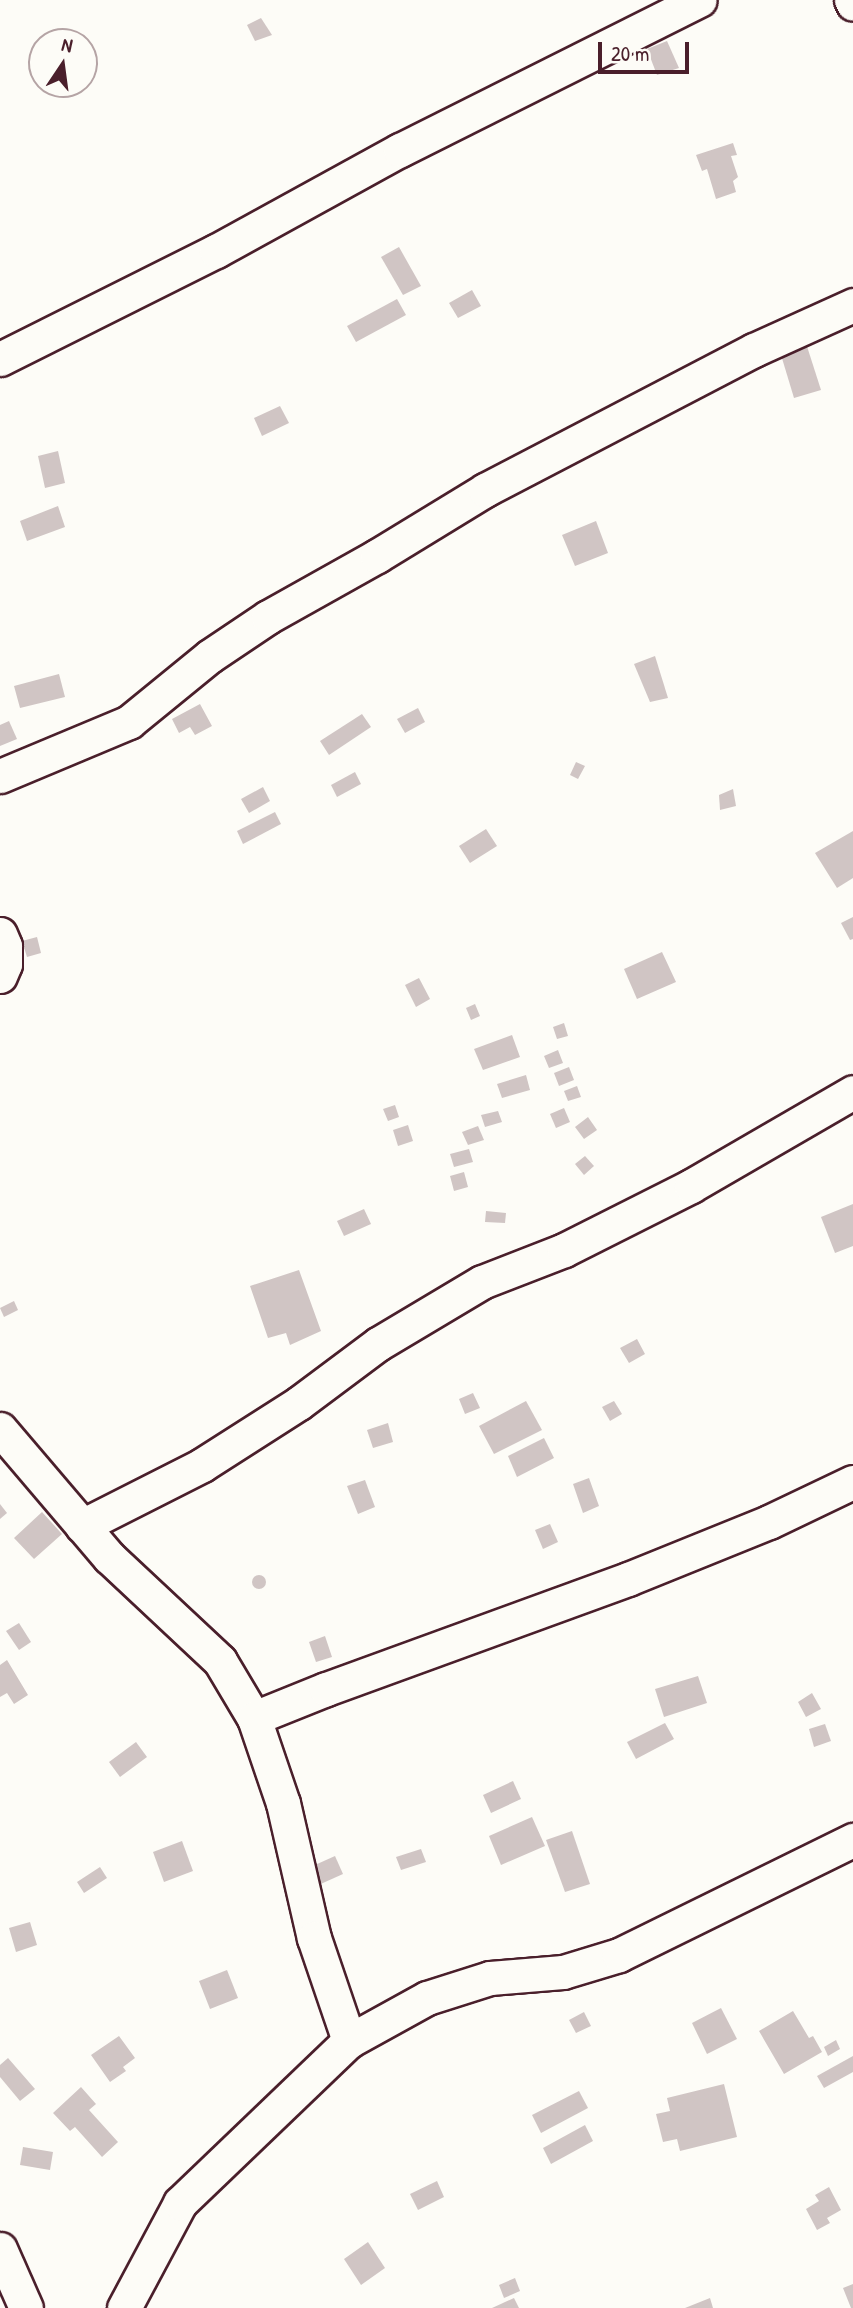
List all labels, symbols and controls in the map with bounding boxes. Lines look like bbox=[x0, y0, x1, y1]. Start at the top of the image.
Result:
north arrow bbox=[28, 28, 98, 98]
scale bar bbox=[601, 28, 692, 72]
text: N bbox=[59, 31, 75, 58]
text: 20 m bbox=[611, 39, 649, 68]

